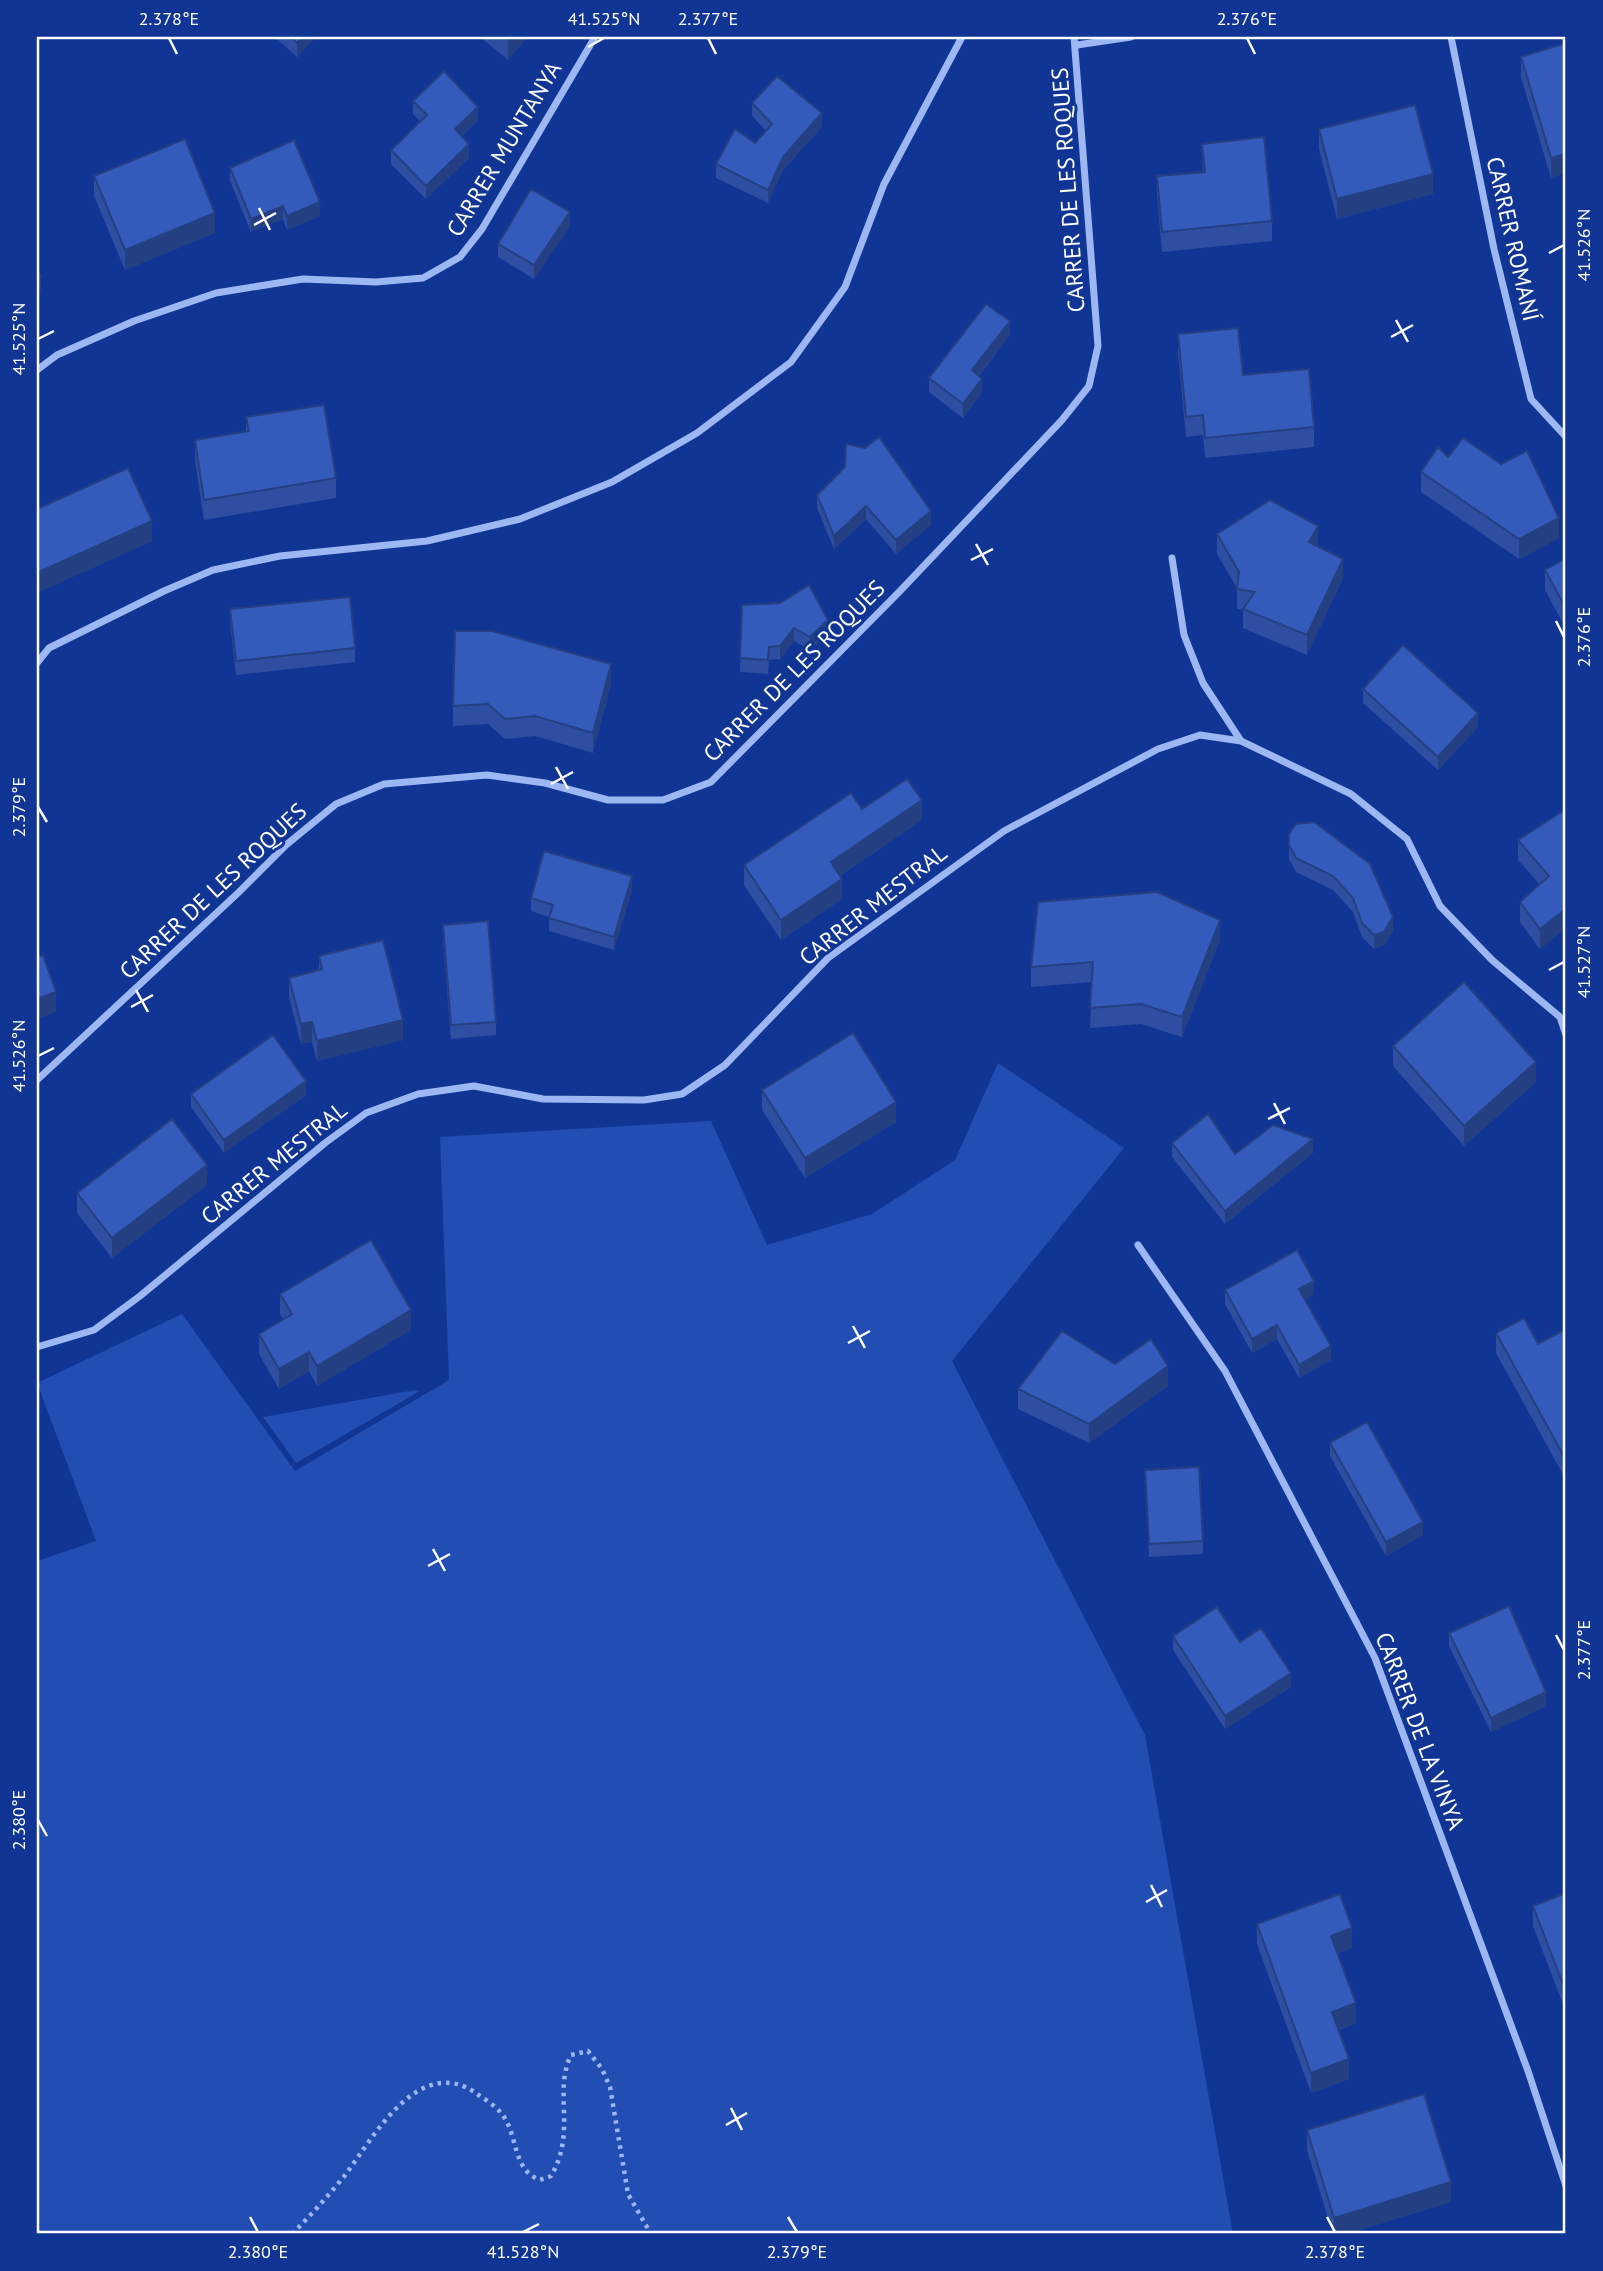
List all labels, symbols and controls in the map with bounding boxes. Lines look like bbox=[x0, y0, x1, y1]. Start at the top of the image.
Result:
text: 2.378°E bbox=[139, 7, 199, 30]
text: 41.525°N bbox=[568, 7, 640, 30]
text: 2.377°E bbox=[678, 7, 738, 30]
text: 2.376°E bbox=[1217, 7, 1277, 30]
street label: CARRER MUNTANYA bbox=[440, 56, 568, 242]
street label: CARRER DE LES ROQUES bbox=[1044, 67, 1091, 313]
street label: CARRER ROMANÍ bbox=[1480, 154, 1547, 324]
text: 41.526°N bbox=[1572, 209, 1595, 281]
text: 41.525°N bbox=[7, 303, 30, 375]
street label: CARRER DE LES ROQUES bbox=[697, 574, 891, 768]
text: 2.376°E bbox=[1572, 607, 1595, 667]
text: 2.379°E bbox=[7, 777, 30, 837]
street label: CARRER DE LES ROQUES bbox=[113, 796, 312, 985]
street label: CARRER MESTRAL bbox=[793, 838, 952, 971]
text: 41.527°N bbox=[1572, 926, 1595, 998]
text: 41.526°N bbox=[7, 1020, 30, 1092]
street label: CARRER MESTRAL bbox=[195, 1095, 353, 1230]
text: 2.377°E bbox=[1572, 1620, 1595, 1680]
street label: CARRER DE LA VINYA bbox=[1369, 1628, 1472, 1834]
text: 2.380°E bbox=[7, 1790, 30, 1850]
text: 2.380°E bbox=[228, 2240, 288, 2263]
text: 41.528°N bbox=[487, 2240, 559, 2263]
text: 2.379°E bbox=[767, 2240, 827, 2263]
text: 2.378°E bbox=[1305, 2240, 1365, 2263]

